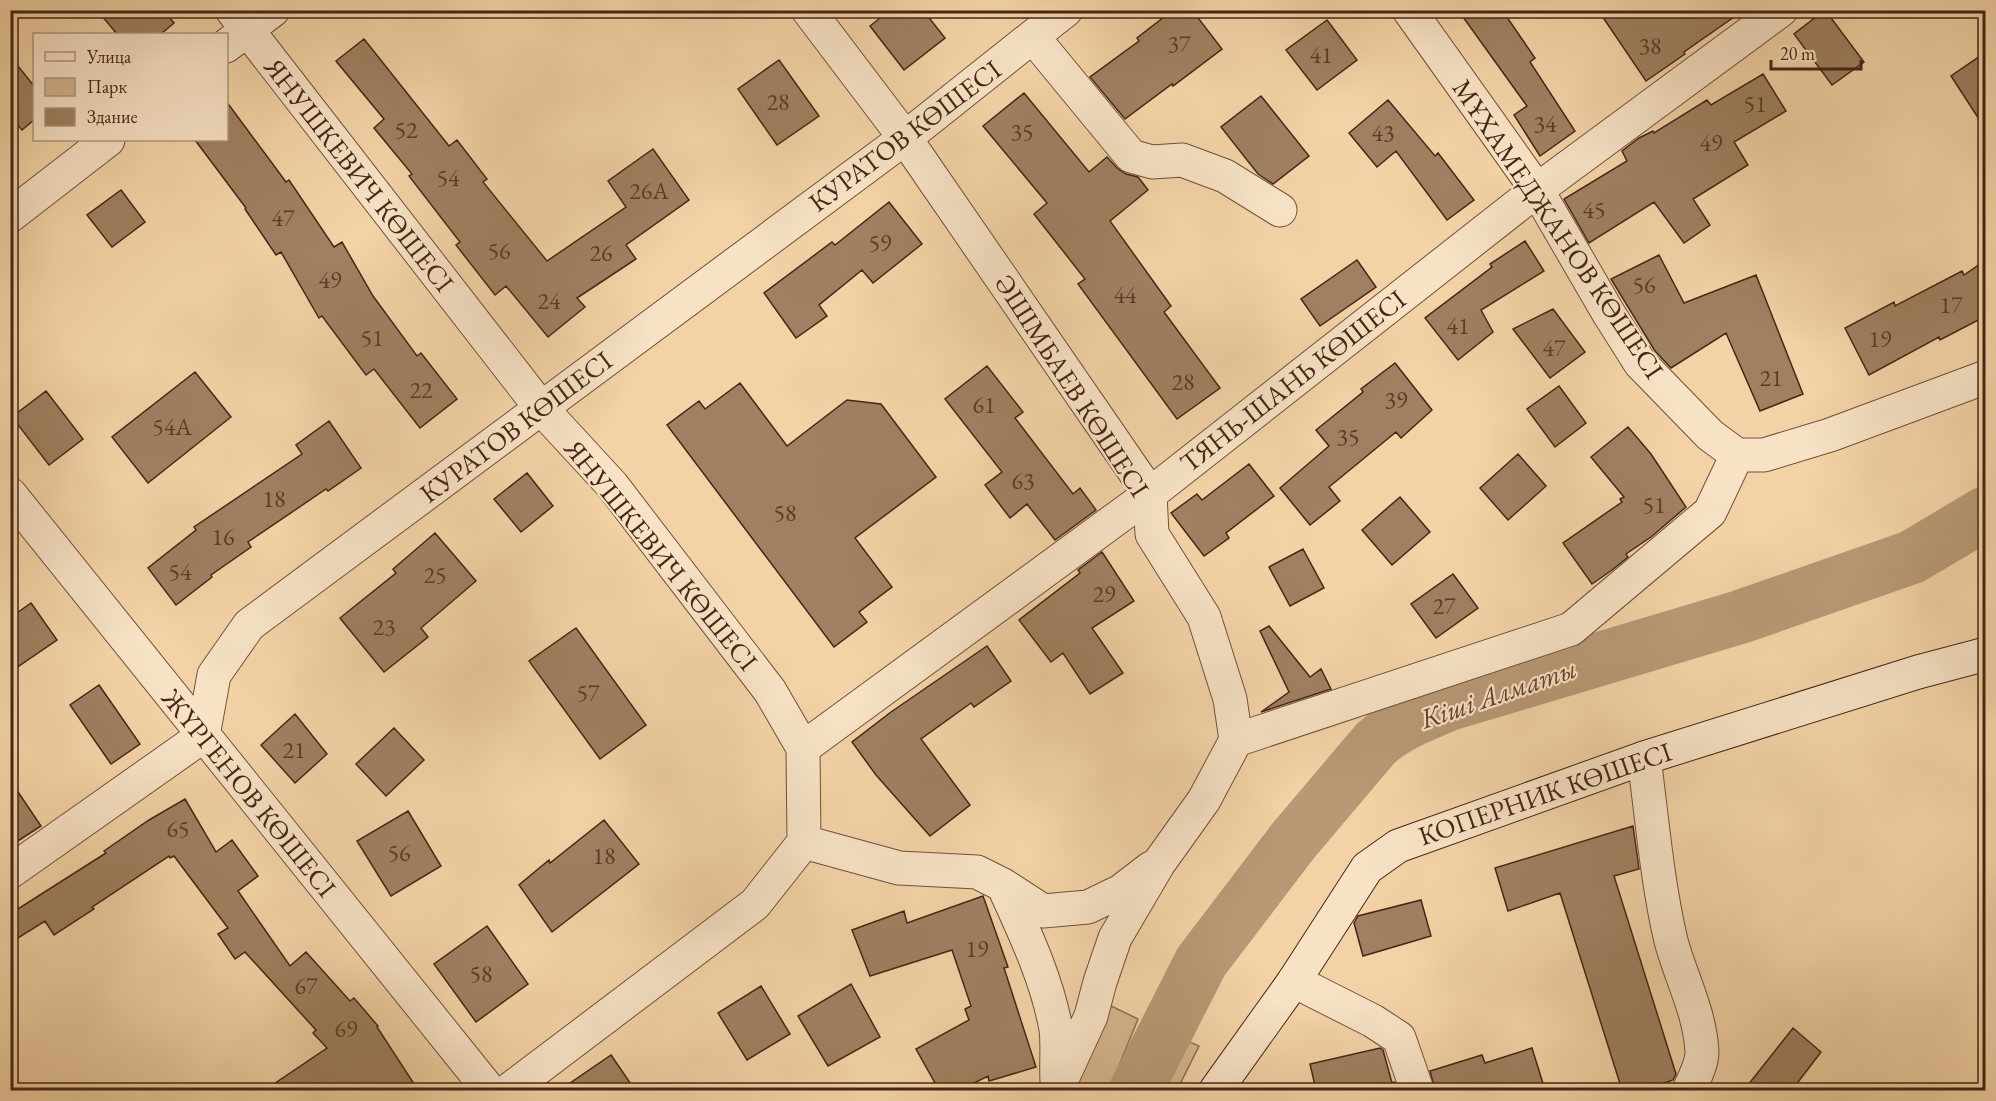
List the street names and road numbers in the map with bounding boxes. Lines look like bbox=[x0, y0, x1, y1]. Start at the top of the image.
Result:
street label: ЯНУШКЕВИЧ КӨШЕСІ bbox=[256, 50, 462, 299]
street label: КУРАТОВ КӨШЕСІ bbox=[802, 52, 1008, 219]
street label: МҰХАМЕДЖАНОВ КӨШЕСІ bbox=[1445, 72, 1672, 385]
street label: ӘШІМБАЕВ КӨШЕСІ bbox=[987, 268, 1157, 504]
street label: ТЯНЬ-ШАНЬ КӨШЕСІ bbox=[1173, 282, 1413, 480]
street label: КУРАТОВ КӨШЕСІ bbox=[413, 343, 619, 510]
street label: ЯНУШКЕВИЧ КӨШЕСІ bbox=[556, 431, 766, 678]
street label: ЖҮРГЕНОВ КӨШЕСІ bbox=[154, 680, 344, 904]
street label: КОПЕРНИК КӨШЕСІ bbox=[1414, 734, 1676, 853]

